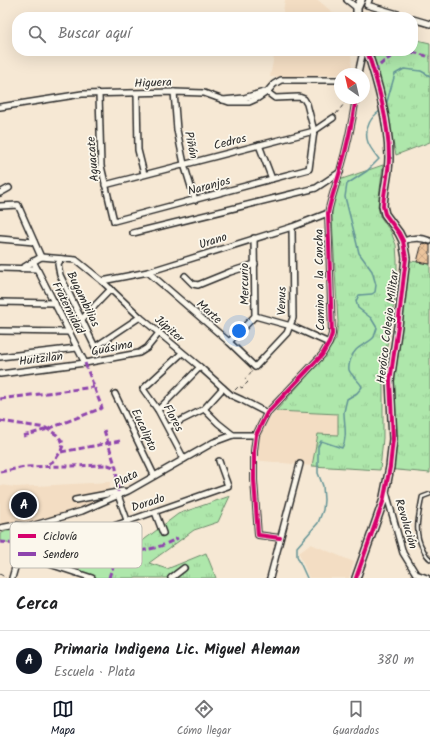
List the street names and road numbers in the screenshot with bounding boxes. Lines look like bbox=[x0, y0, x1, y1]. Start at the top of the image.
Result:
street label: Higuera bbox=[134, 73, 172, 93]
street label: Cedros bbox=[212, 129, 248, 155]
street label: Piñón bbox=[179, 130, 203, 160]
street label: Aguacate bbox=[82, 135, 104, 182]
street label: Naranjos bbox=[186, 171, 232, 201]
street label: Urano bbox=[196, 228, 230, 254]
street label: Camino a la Concha bbox=[310, 228, 330, 331]
street label: Mercurio bbox=[235, 263, 255, 305]
street label: Bugambilias bbox=[61, 268, 105, 330]
street label: Heróico Colegio Militar bbox=[372, 269, 404, 384]
street label: Fraternidad bbox=[47, 278, 90, 338]
street label: Venus bbox=[272, 286, 292, 316]
street label: Marte bbox=[192, 295, 227, 329]
street label: Júpiter bbox=[150, 311, 189, 348]
street label: Guásima bbox=[90, 335, 135, 361]
street label: Huitzilan bbox=[18, 347, 64, 371]
street label: Flores bbox=[158, 401, 188, 435]
street label: Eucalipto bbox=[126, 405, 162, 455]
street label: Plata bbox=[110, 464, 142, 493]
street label: Dorado bbox=[129, 489, 167, 517]
street label: Revolución bbox=[389, 497, 423, 551]

